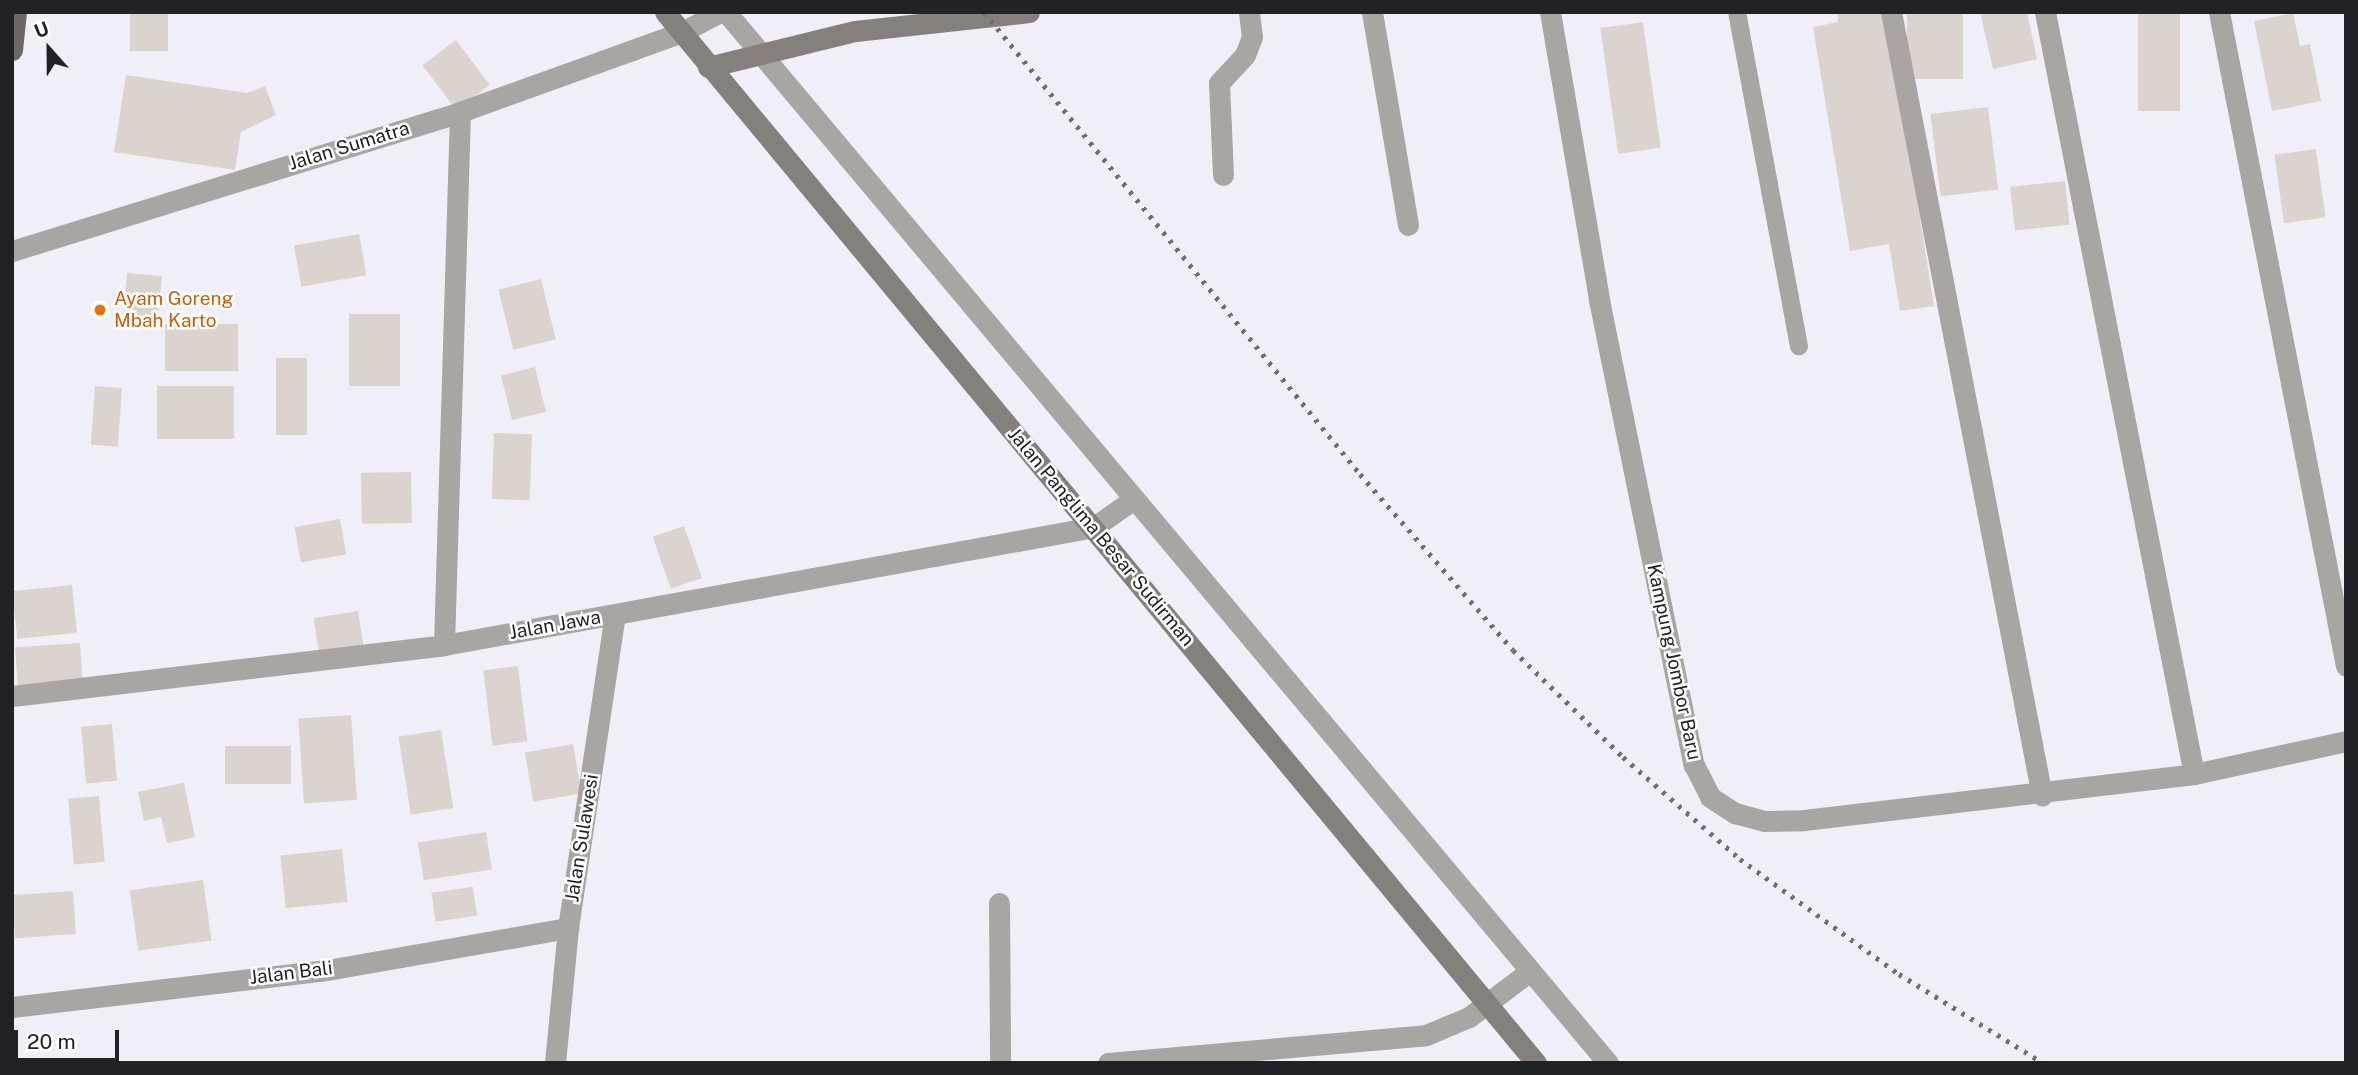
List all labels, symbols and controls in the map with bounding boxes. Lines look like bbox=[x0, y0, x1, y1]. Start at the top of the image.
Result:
north arrow bbox=[14, 14, 84, 84]
text: U bbox=[31, 17, 52, 42]
street label: Jalan Sumatra bbox=[286, 117, 412, 175]
place label: Ayam Goreng Mbah Karto bbox=[114, 288, 233, 332]
marker: Ayam Goreng Mbah Karto bbox=[92, 302, 108, 318]
street label: Jalan Panglima Besar Sudirman bbox=[1003, 423, 1199, 651]
street label: Kampung Jombor Baru bbox=[1642, 562, 1706, 762]
street label: Jalan Jawa bbox=[508, 606, 602, 644]
street label: Jalan Sulawesi bbox=[561, 773, 603, 903]
street label: Jalan Bali bbox=[248, 957, 334, 989]
scale bar bbox=[18, 1016, 122, 1060]
text: 20 m bbox=[27, 1029, 76, 1054]

